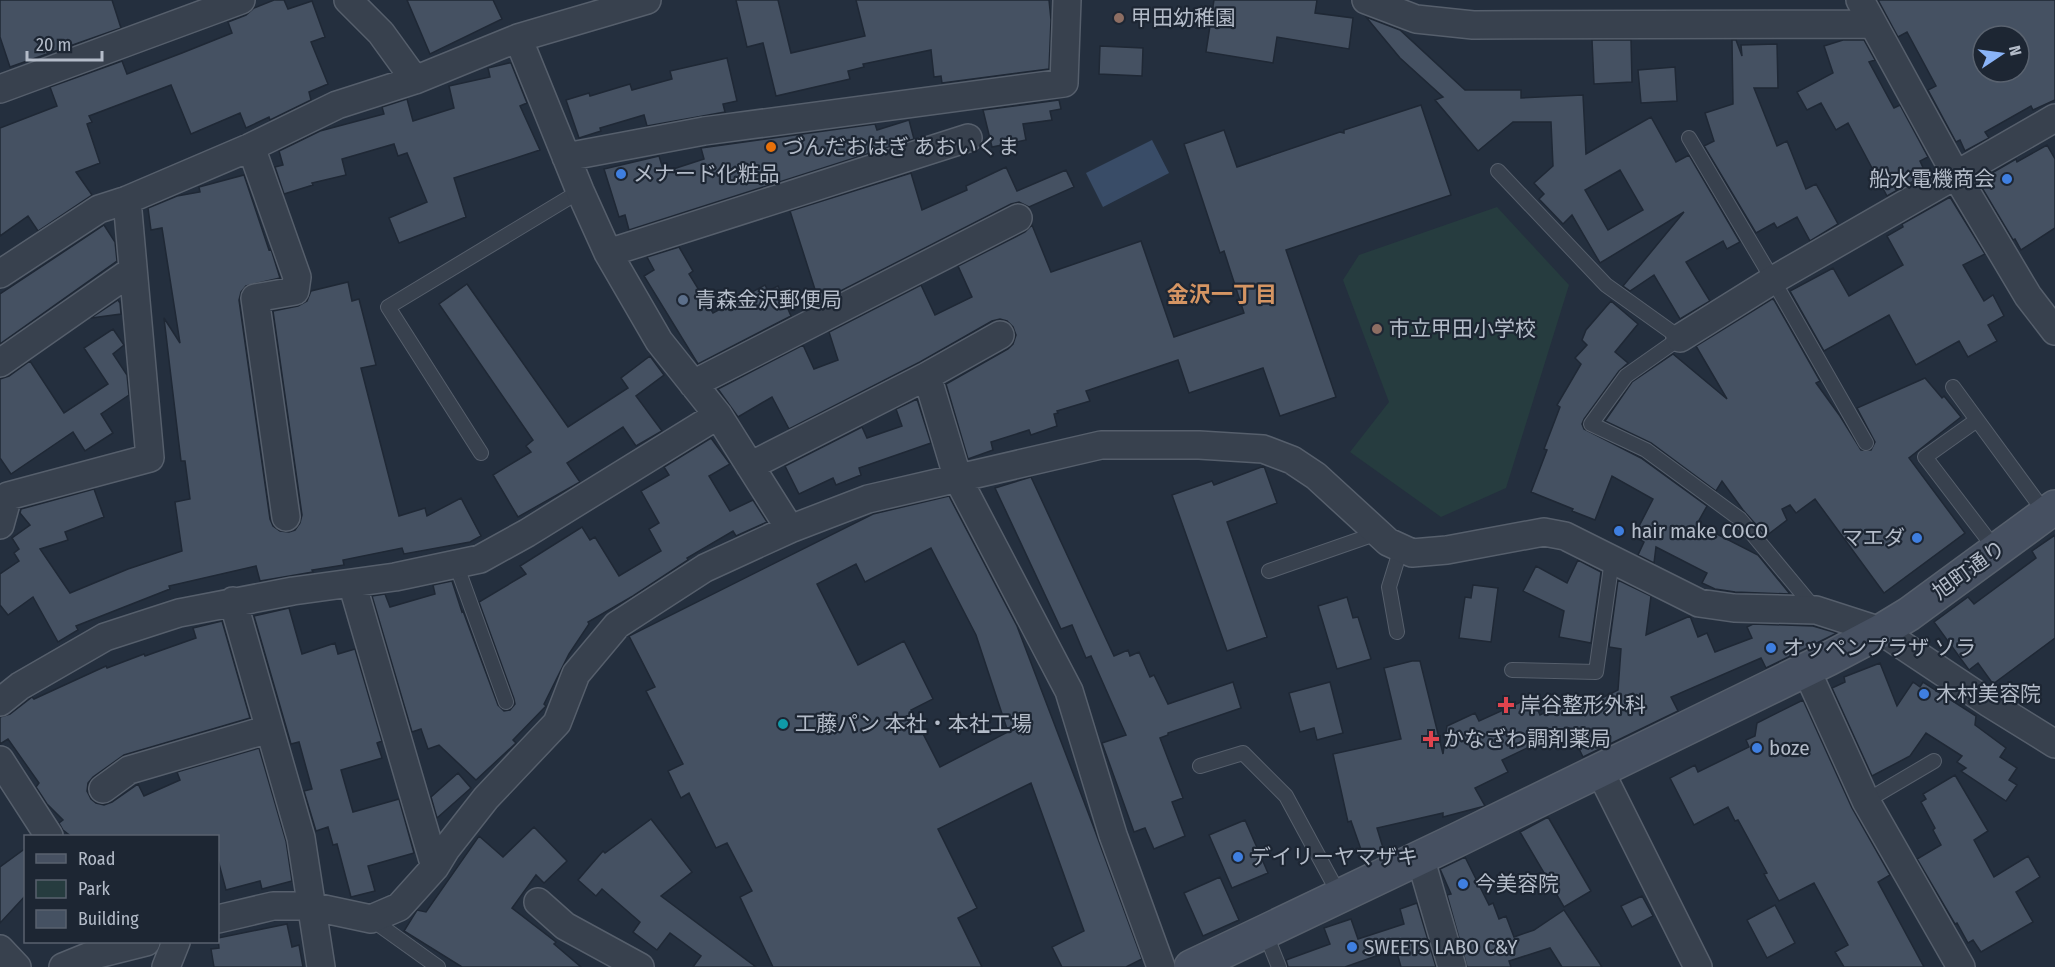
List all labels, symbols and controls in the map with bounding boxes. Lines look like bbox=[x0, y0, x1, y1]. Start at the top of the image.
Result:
place label: 甲田幼稚園 bbox=[1131, 5, 1236, 31]
marker: 甲田幼稚園 bbox=[1112, 11, 1126, 25]
scale bar bbox=[27, 24, 102, 62]
north arrow bbox=[1971, 24, 2031, 84]
text: 20 m bbox=[36, 34, 71, 56]
text: N bbox=[2005, 44, 2025, 58]
place label: づんだおはぎ あおいくま bbox=[783, 134, 1019, 160]
marker: づんだおはぎ あおいくま bbox=[764, 140, 778, 154]
place label: メナード化粧品 bbox=[633, 161, 780, 187]
place label: 船水電機商会 bbox=[1869, 166, 1995, 192]
marker: メナード化粧品 bbox=[614, 167, 628, 181]
marker: 船水電機商会 bbox=[2000, 172, 2014, 186]
district label: 金沢一丁目 bbox=[1167, 281, 1277, 308]
place label: 青森金沢郵便局 bbox=[695, 287, 842, 313]
marker: 青森金沢郵便局 bbox=[676, 293, 690, 307]
place label: 市立甲田小学校 bbox=[1389, 316, 1536, 342]
marker: 市立甲田小学校 bbox=[1370, 322, 1384, 336]
place label: hair make COCO bbox=[1631, 518, 1768, 544]
marker: hair make COCO bbox=[1612, 524, 1626, 538]
place label: マエダ bbox=[1842, 525, 1905, 551]
marker: マエダ bbox=[1910, 531, 1924, 545]
street label: 旭町通り bbox=[1927, 535, 2011, 605]
place label: オッペンプラザ ソラ bbox=[1783, 635, 1976, 661]
marker: オッペンプラザ ソラ bbox=[1764, 641, 1778, 655]
place label: 木村美容院 bbox=[1936, 681, 2041, 707]
marker: 木村美容院 bbox=[1917, 687, 1931, 701]
place label: 岸谷整形外科 bbox=[1520, 692, 1646, 718]
marker: 岸谷整形外科 bbox=[1497, 696, 1515, 714]
place label: 工藤パン 本社・本社工場 bbox=[795, 711, 1032, 737]
marker: 工藤パン 本社・本社工場 bbox=[776, 717, 790, 731]
place label: かなざわ調剤薬局 bbox=[1443, 726, 1611, 752]
marker: かなざわ調剤薬局 bbox=[1424, 732, 1438, 746]
place label: boze bbox=[1769, 735, 1810, 761]
marker: boze bbox=[1750, 741, 1764, 755]
legend bbox=[24, 835, 219, 943]
place label: デイリーヤマザキ bbox=[1250, 844, 1418, 870]
text: Road bbox=[78, 848, 115, 870]
marker: デイリーヤマザキ bbox=[1231, 850, 1245, 864]
place label: 今美容院 bbox=[1475, 871, 1559, 897]
marker: 今美容院 bbox=[1456, 877, 1470, 891]
text: Park bbox=[78, 878, 111, 900]
text: Building bbox=[78, 908, 139, 930]
place label: SWEETS LABO C&Y bbox=[1364, 934, 1518, 960]
marker: SWEETS LABO C&Y bbox=[1345, 940, 1359, 954]

